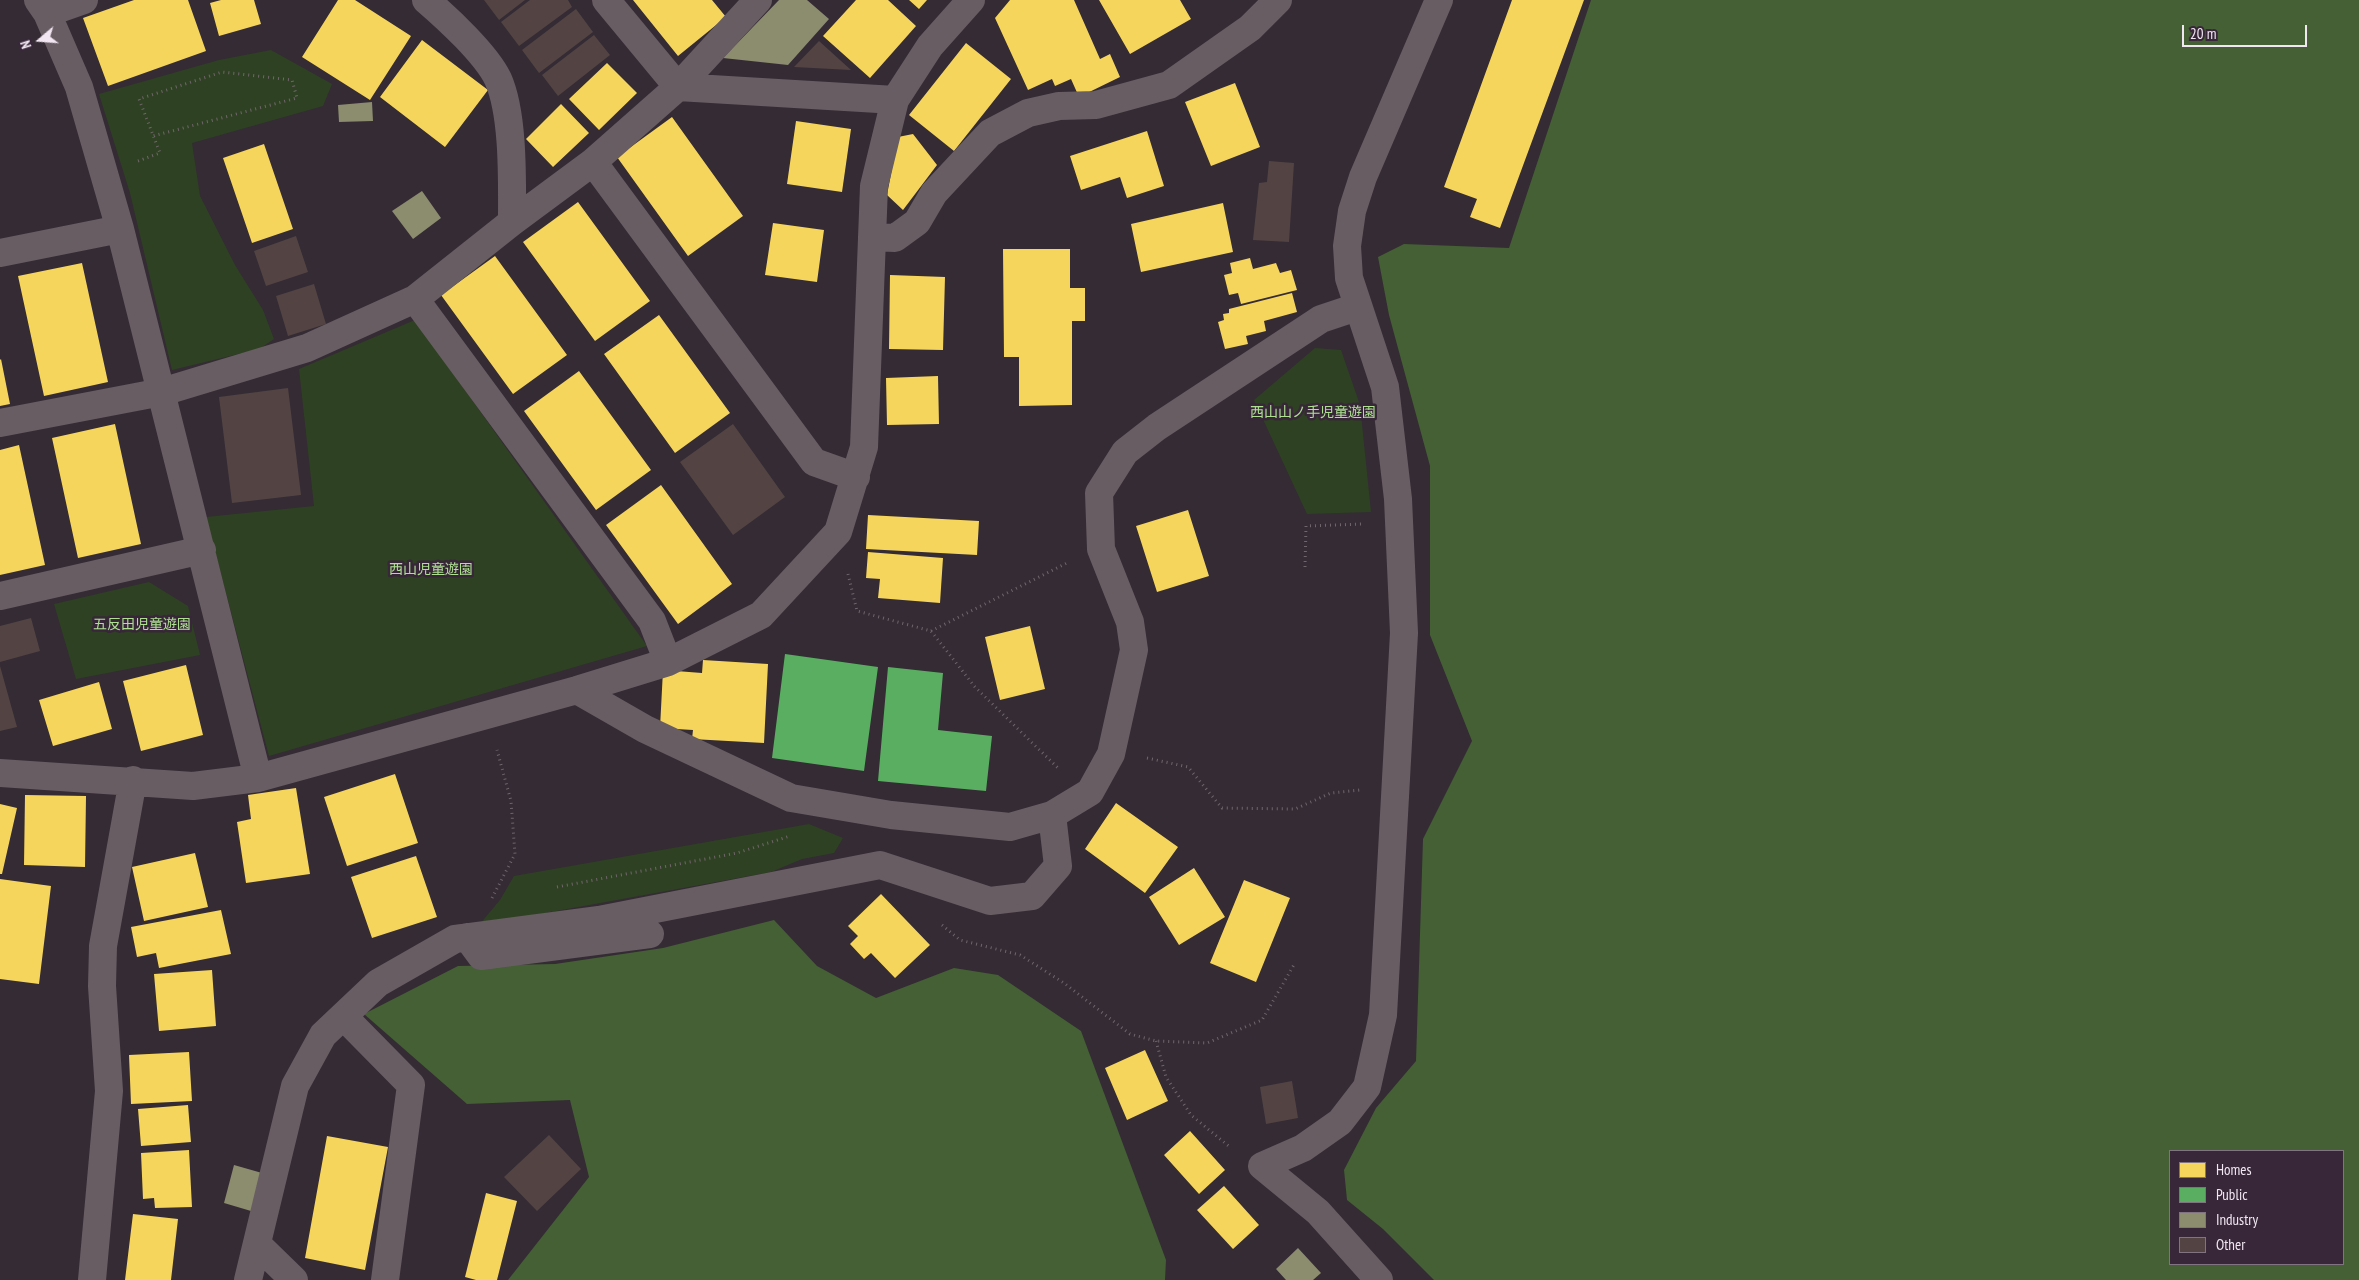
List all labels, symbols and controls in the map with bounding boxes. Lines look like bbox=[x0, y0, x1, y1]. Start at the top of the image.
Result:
north arrow bbox=[15, 15, 65, 65]
scale bar bbox=[2184, 15, 2309, 47]
text: 20 m bbox=[2190, 24, 2216, 43]
text: N bbox=[16, 38, 35, 51]
park label: 西山山ノ手児童遊園 bbox=[1250, 405, 1376, 421]
park label: 西山児童遊園 bbox=[389, 562, 473, 578]
park label: 五反田児童遊園 bbox=[93, 617, 191, 633]
legend bbox=[2169, 1150, 2344, 1265]
text: Homes bbox=[2216, 1160, 2252, 1179]
text: Public bbox=[2216, 1185, 2247, 1204]
text: Industry bbox=[2216, 1210, 2258, 1229]
text: Other bbox=[2216, 1235, 2245, 1254]

